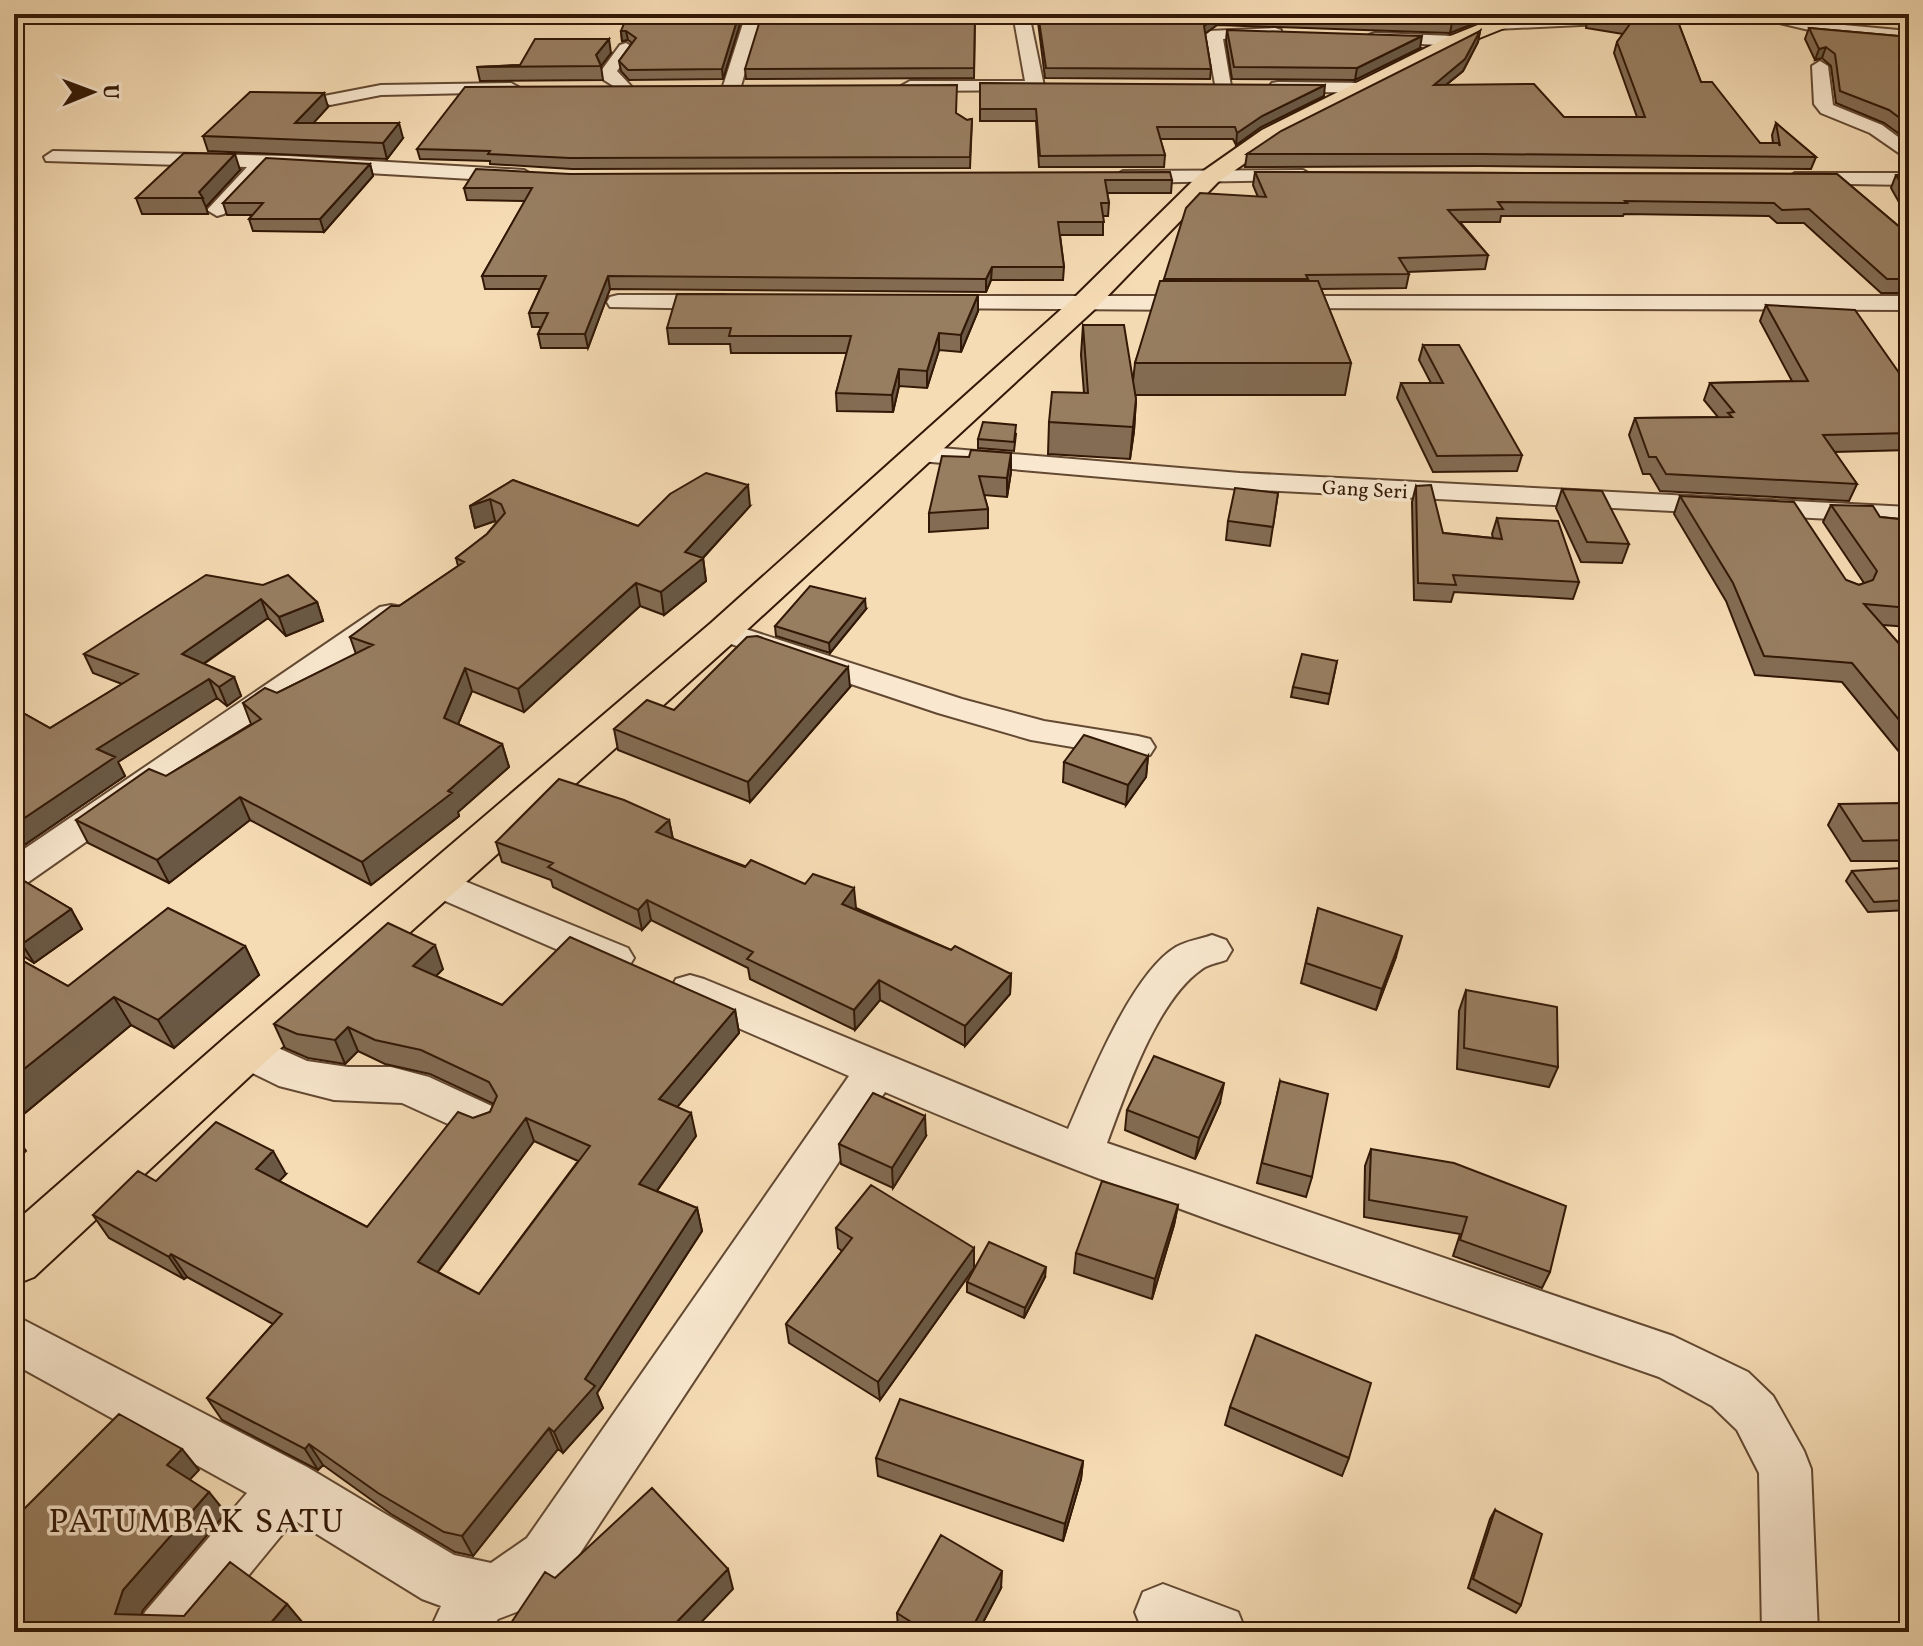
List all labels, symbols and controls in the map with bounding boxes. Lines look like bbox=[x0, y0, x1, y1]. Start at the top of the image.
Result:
north arrow bbox=[52, 52, 132, 132]
text: U bbox=[94, 84, 125, 100]
street label: Gang Seri bbox=[1321, 475, 1408, 507]
district label: PATUMBAK SATU bbox=[48, 1500, 346, 1547]

